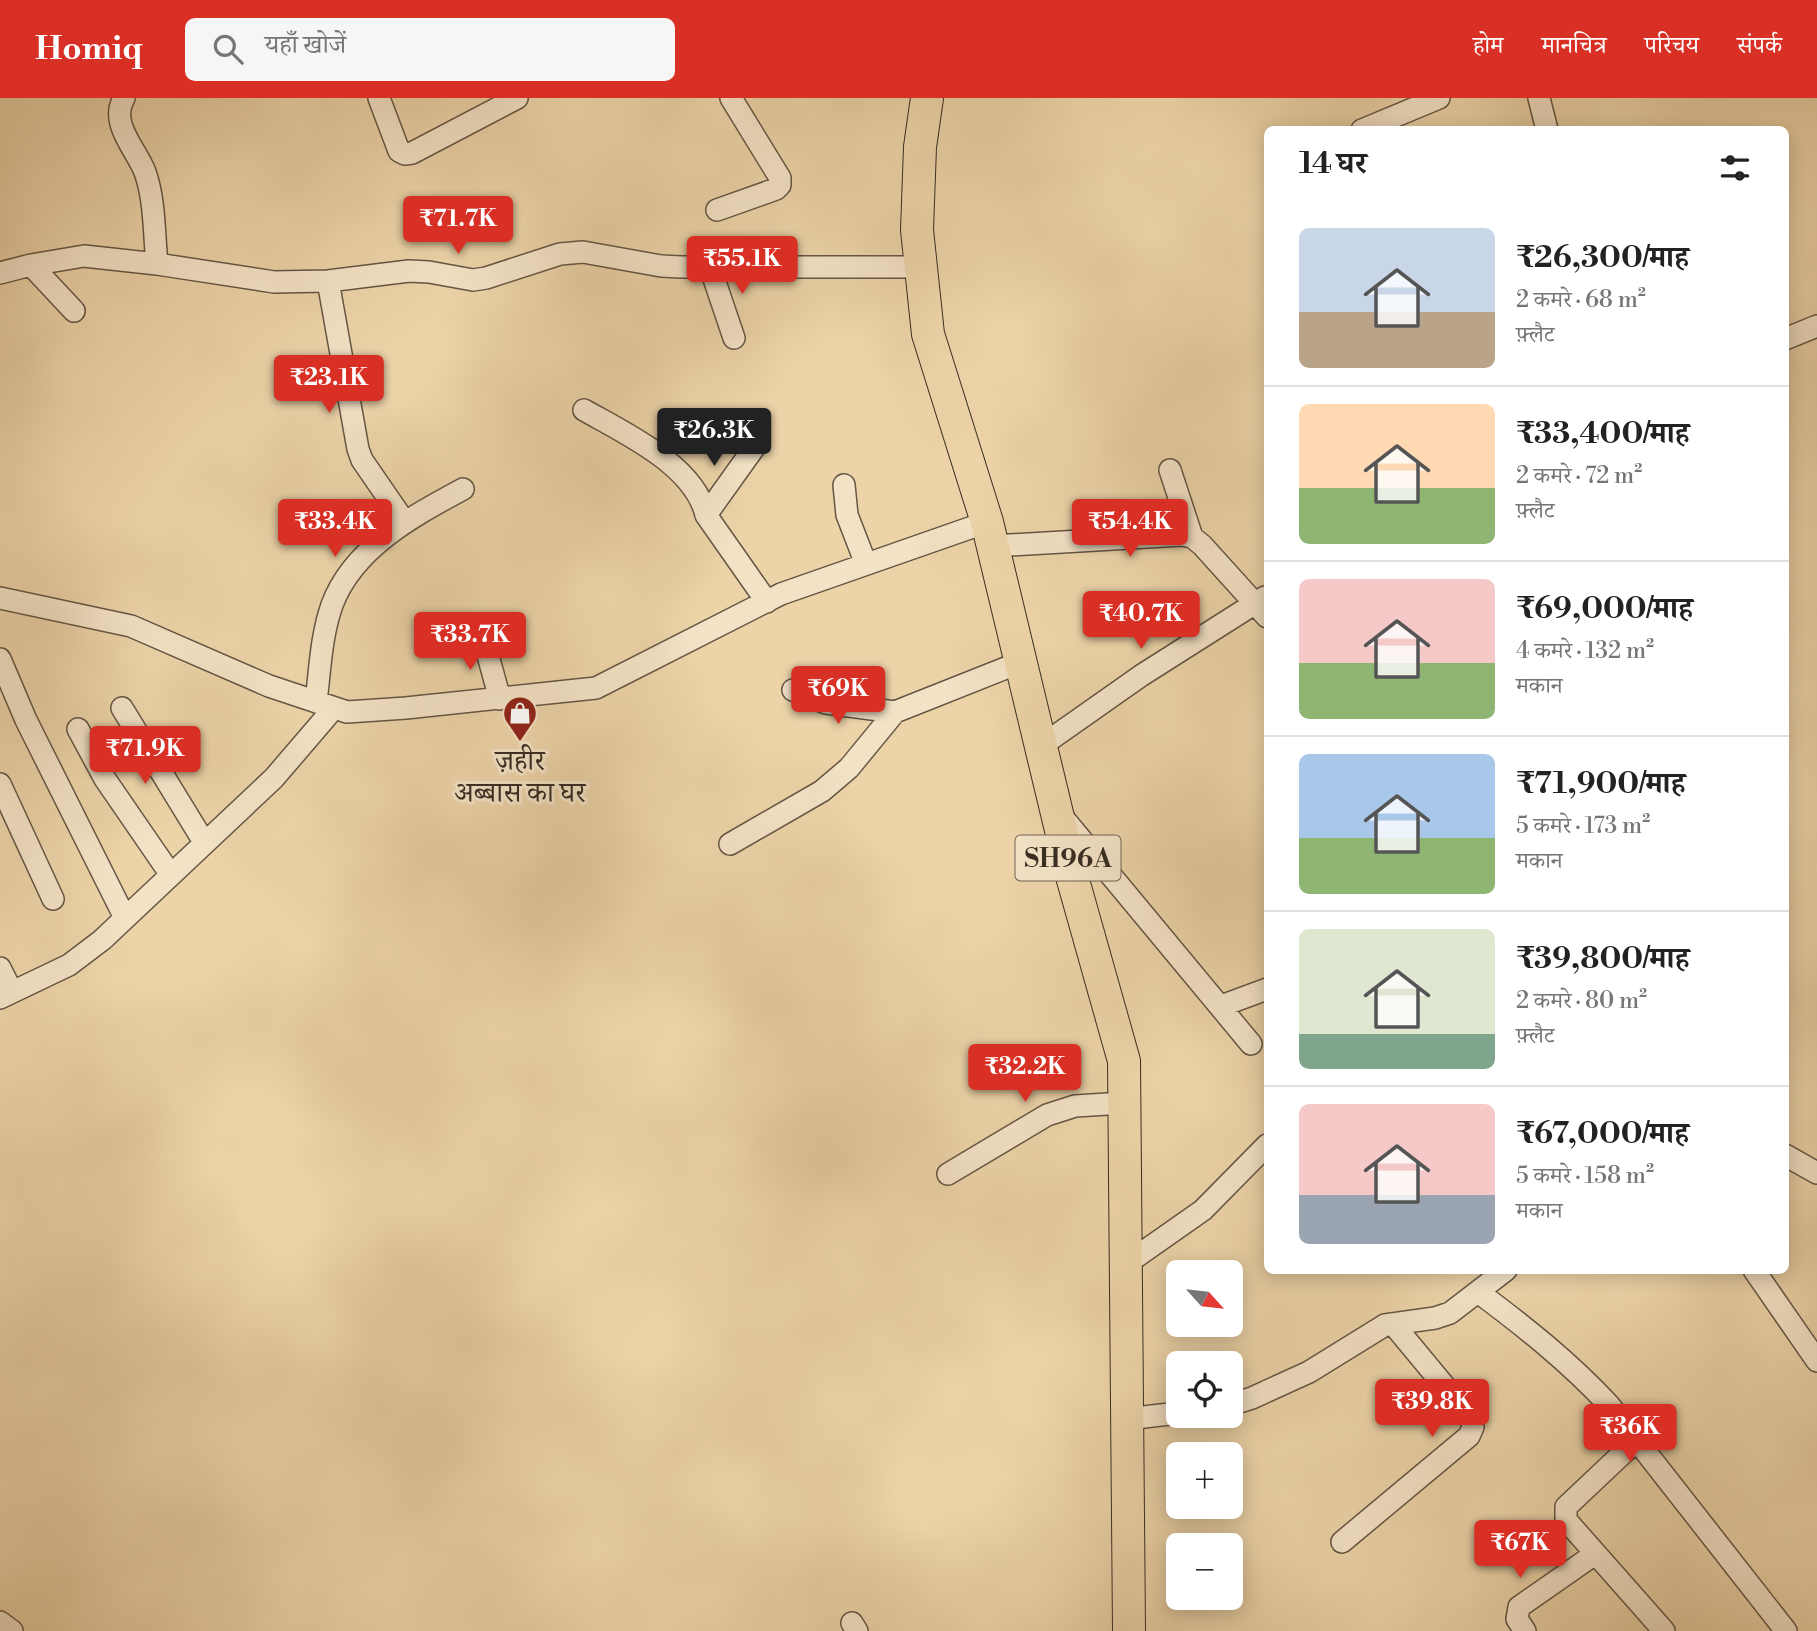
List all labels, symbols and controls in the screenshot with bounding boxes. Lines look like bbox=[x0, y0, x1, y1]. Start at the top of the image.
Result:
search box bbox=[185, 18, 675, 81]
text: Homiq bbox=[35, 29, 143, 70]
text: यहाँ खोजें bbox=[265, 29, 346, 61]
icon: search bbox=[209, 30, 247, 68]
text: होम bbox=[1473, 31, 1503, 61]
text: मानचित्र bbox=[1541, 31, 1607, 61]
text: परिचय bbox=[1645, 31, 1699, 61]
text: संपर्क bbox=[1737, 31, 1782, 61]
text: 14 घर bbox=[1299, 145, 1367, 183]
icon: filters bbox=[1716, 149, 1754, 187]
pin: ₹71.7K bbox=[401, 197, 515, 256]
text: ₹71.7K bbox=[419, 205, 497, 233]
pin: ₹55.1K bbox=[685, 236, 799, 296]
text: ₹26,300/माह bbox=[1516, 239, 1689, 277]
text: ₹55.1K bbox=[703, 245, 781, 273]
icon: home bbox=[1355, 256, 1439, 340]
text: 2 कमरे · 68 m² bbox=[1516, 286, 1646, 314]
text: फ़्लैट bbox=[1516, 321, 1554, 349]
pin: ₹23.1K bbox=[272, 356, 386, 415]
text: ₹23.1K bbox=[290, 364, 368, 392]
pin: ₹26.3K bbox=[657, 408, 771, 468]
text: ₹33,400/माह bbox=[1516, 415, 1689, 453]
text: ₹26.3K bbox=[673, 417, 755, 445]
icon: home bbox=[1355, 432, 1439, 516]
text: 2 कमरे · 72 m² bbox=[1516, 462, 1642, 490]
text: फ़्लैट bbox=[1516, 497, 1554, 525]
pin: ₹33.4K bbox=[278, 500, 392, 559]
pin: ₹54.4K bbox=[1073, 500, 1187, 559]
text: ₹33.4K bbox=[294, 508, 376, 536]
text: ₹54.4K bbox=[1088, 508, 1172, 536]
text: ₹69,000/माह bbox=[1516, 590, 1693, 628]
pin: ₹40.7K bbox=[1084, 592, 1198, 651]
text: ₹40.7K bbox=[1099, 600, 1183, 628]
icon: home bbox=[1355, 607, 1439, 691]
pin: ₹33.7K bbox=[413, 612, 527, 672]
text: ₹33.7K bbox=[430, 621, 510, 649]
text: 4 कमरे · 132 m² bbox=[1516, 637, 1654, 665]
pin: ₹69K bbox=[797, 666, 879, 726]
text: मकान bbox=[1516, 672, 1563, 700]
text: ₹69K bbox=[807, 675, 869, 703]
shop icon: ज़हीर अब्बास का घर bbox=[501, 694, 539, 743]
pin: ₹71.9K bbox=[88, 726, 202, 786]
text: ₹71.9K bbox=[106, 735, 184, 763]
place label: ज़हीर अब्बास का घर bbox=[454, 744, 587, 811]
text: ₹71,900/माह bbox=[1516, 765, 1685, 803]
icon: home bbox=[1355, 782, 1439, 866]
text: 5 कमरे · 173 m² bbox=[1516, 812, 1650, 840]
road number: SH96A bbox=[1016, 836, 1120, 880]
text: मकान bbox=[1516, 847, 1563, 875]
text: ₹39,800/माह bbox=[1516, 940, 1689, 978]
icon: home bbox=[1355, 957, 1439, 1041]
text: 2 कमरे · 80 m² bbox=[1516, 987, 1647, 1015]
text: फ़्लैट bbox=[1516, 1022, 1554, 1050]
pin: ₹32.2K bbox=[968, 1044, 1082, 1104]
text: ₹32.2K bbox=[984, 1053, 1066, 1081]
text: ₹67,000/माह bbox=[1516, 1115, 1689, 1153]
icon: home bbox=[1355, 1132, 1439, 1216]
text: 5 कमरे · 158 m² bbox=[1516, 1162, 1654, 1190]
text: मकान bbox=[1516, 1197, 1563, 1225]
north arrow bbox=[1166, 1260, 1242, 1337]
map controls bbox=[1166, 1260, 1243, 1610]
button: locate bbox=[1166, 1351, 1243, 1428]
pin: ₹39.8K bbox=[1375, 1380, 1489, 1439]
text: ₹39.8K bbox=[1391, 1388, 1473, 1416]
pin: ₹36K bbox=[1589, 1404, 1671, 1464]
text: ₹36K bbox=[1600, 1413, 1660, 1441]
button: + bbox=[1166, 1442, 1243, 1519]
pin: ₹67K bbox=[1479, 1520, 1561, 1580]
text: ₹67K bbox=[1490, 1529, 1550, 1557]
button: − bbox=[1166, 1533, 1243, 1610]

